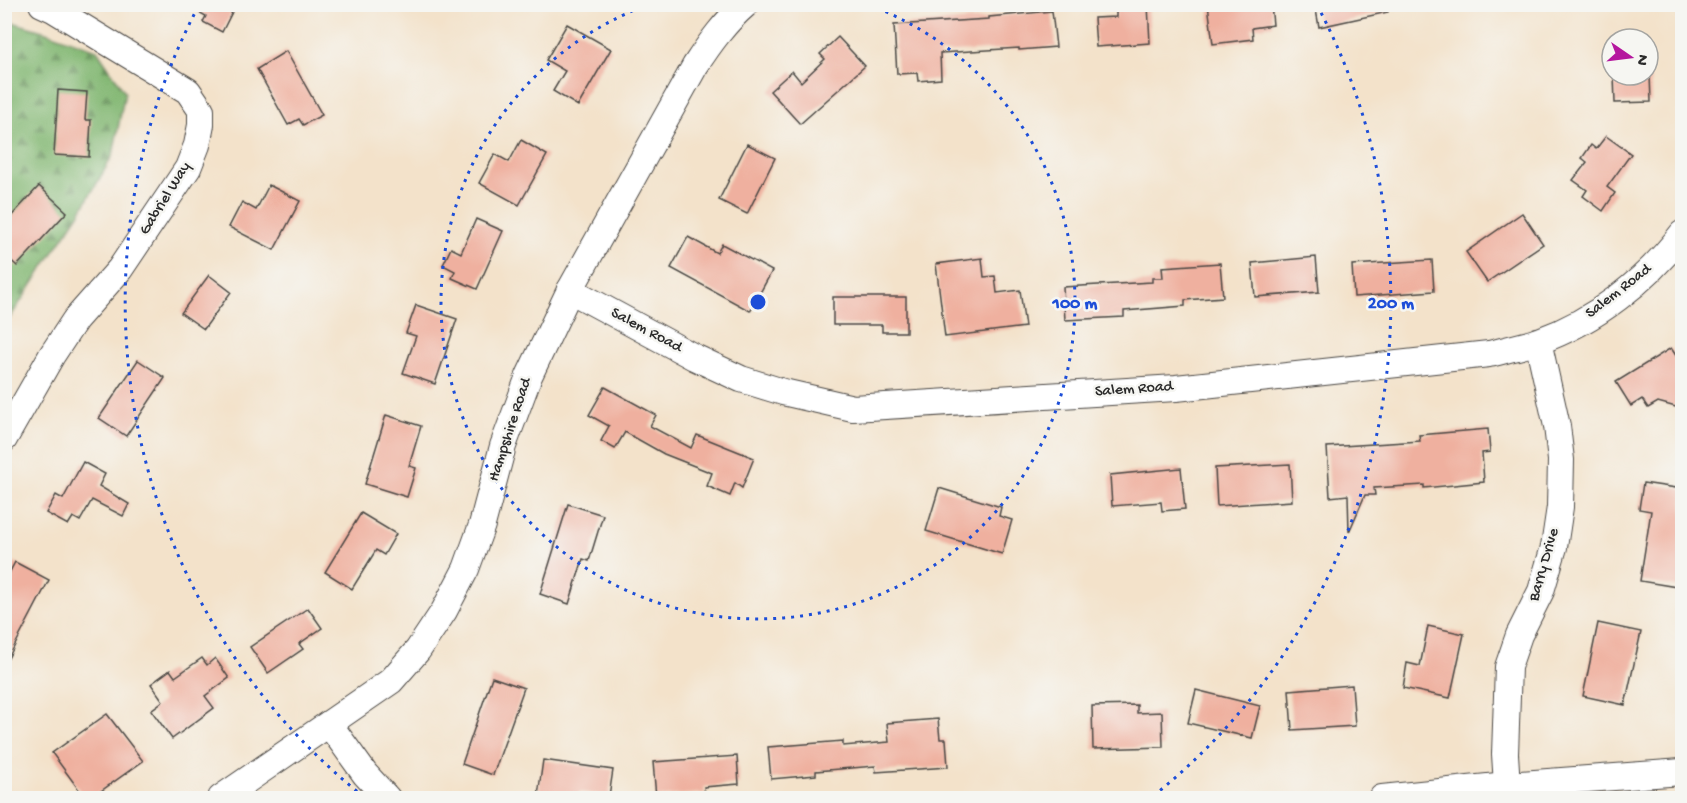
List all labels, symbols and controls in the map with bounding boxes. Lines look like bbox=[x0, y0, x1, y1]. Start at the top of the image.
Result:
north arrow bbox=[1600, 27, 1660, 87]
text: N bbox=[1631, 52, 1652, 68]
street label: Gabriel Way bbox=[136, 159, 196, 239]
street label: Salem Road bbox=[1582, 259, 1657, 324]
centre of rings bbox=[748, 292, 768, 312]
text: 100 m bbox=[1052, 294, 1098, 315]
text: 200 m bbox=[1368, 294, 1414, 315]
street label: Salem Road bbox=[607, 304, 686, 359]
street label: Hampshire Road bbox=[485, 374, 537, 484]
street label: Salem Road bbox=[1094, 378, 1175, 402]
street label: Barry Drive bbox=[1525, 526, 1565, 605]

